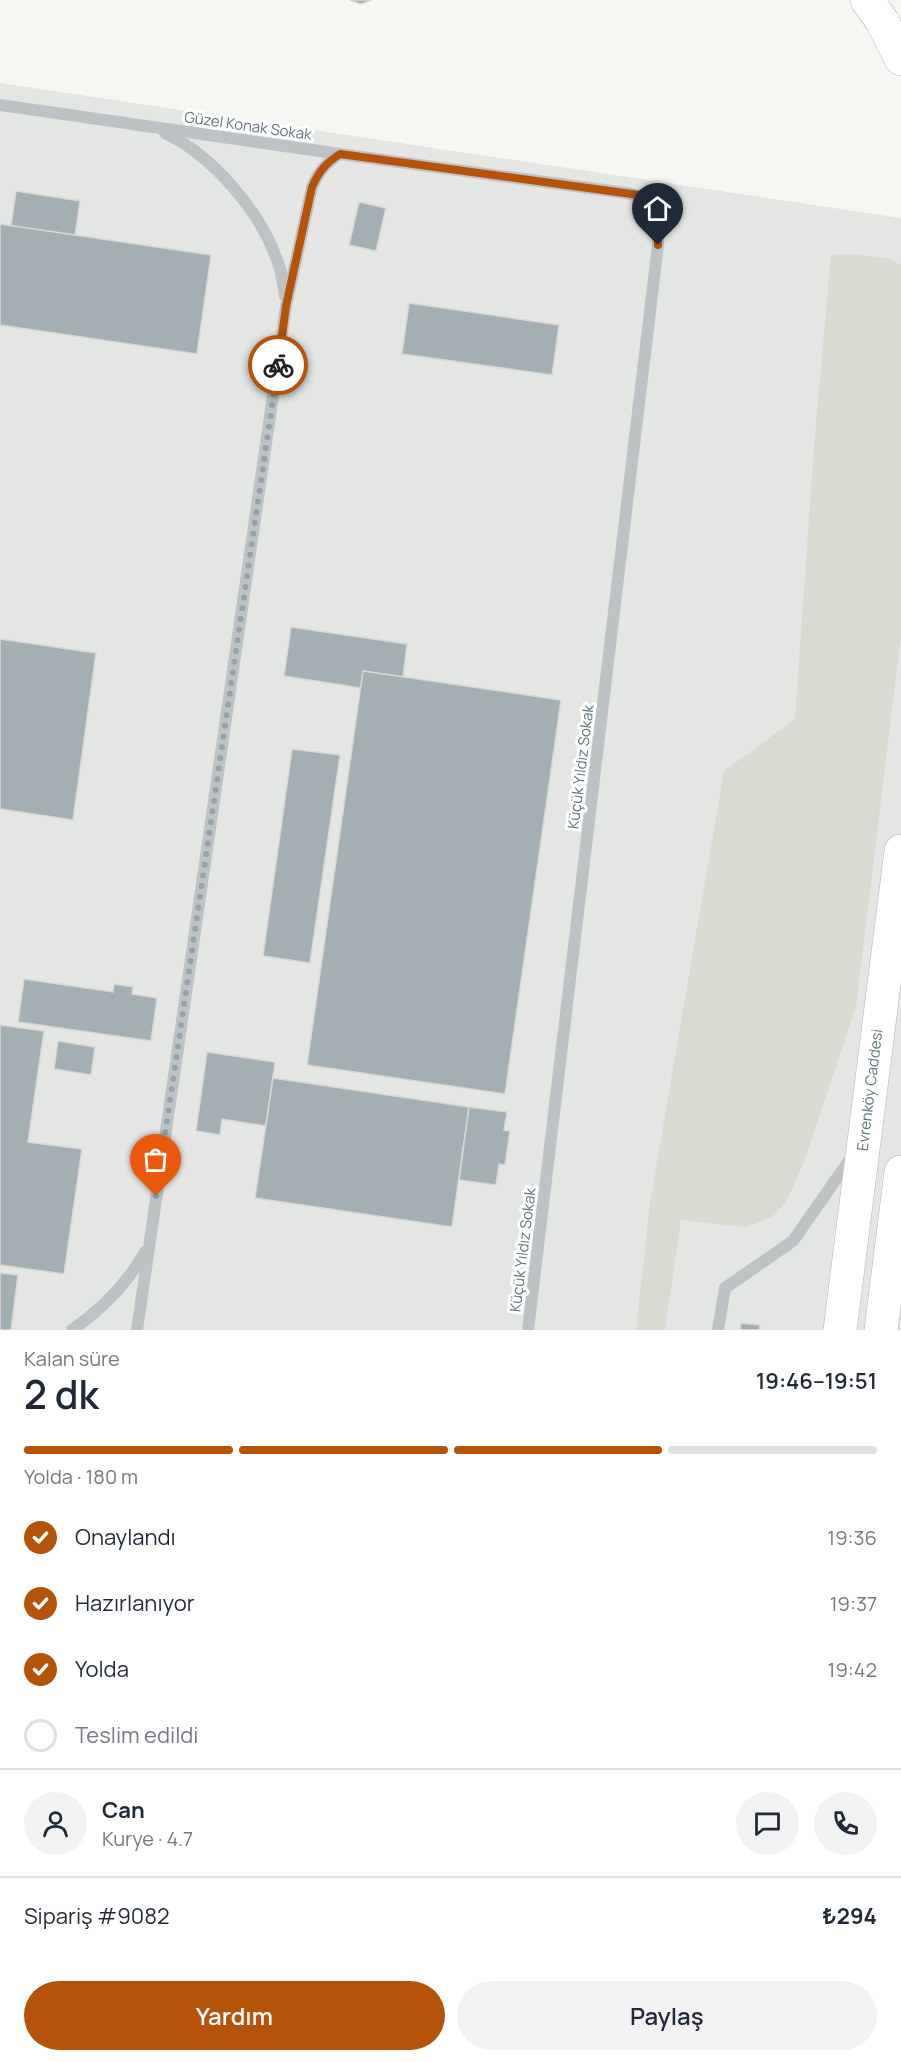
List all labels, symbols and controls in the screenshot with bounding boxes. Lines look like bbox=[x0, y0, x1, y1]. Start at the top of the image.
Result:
street label: Güzel Konak Sokak bbox=[183, 106, 314, 145]
pin bbox=[632, 183, 683, 245]
icon: home bbox=[641, 192, 674, 225]
courier bbox=[248, 335, 308, 395]
icon: bike bbox=[262, 349, 295, 382]
street label: Küçük Yıldız Sokak bbox=[562, 703, 599, 830]
street label: Evrenköy Caddesi bbox=[852, 1028, 887, 1152]
pin bbox=[130, 1134, 181, 1196]
icon: bag bbox=[139, 1143, 172, 1176]
street label: Küçük Yıldız Sokak bbox=[504, 1186, 541, 1313]
text: Kalan süre bbox=[24, 1345, 120, 1372]
text: 19:46–19:51 bbox=[756, 1366, 877, 1396]
text: 2 dk bbox=[24, 1367, 99, 1421]
text: Yolda · 180 m bbox=[24, 1463, 138, 1490]
icon: check bbox=[24, 1521, 57, 1554]
text: Onaylandı bbox=[75, 1522, 176, 1552]
text: 19:36 bbox=[827, 1524, 877, 1551]
icon: check bbox=[24, 1587, 57, 1620]
text: Hazırlanıyor bbox=[75, 1588, 195, 1618]
text: 19:37 bbox=[830, 1590, 877, 1617]
icon: check bbox=[24, 1653, 57, 1686]
text: Yolda bbox=[75, 1654, 129, 1684]
text: 19:42 bbox=[828, 1656, 877, 1683]
text: Teslim edildi bbox=[75, 1720, 198, 1750]
button: person bbox=[24, 1792, 87, 1855]
button: chat bbox=[736, 1792, 799, 1855]
button: phone bbox=[814, 1792, 877, 1855]
text: Can bbox=[102, 1795, 145, 1825]
text: Kurye · 4.7 bbox=[102, 1825, 193, 1852]
text: Sipariş #9082 bbox=[24, 1901, 170, 1931]
text: ₺294 bbox=[822, 1901, 877, 1931]
button: Yardım bbox=[24, 1981, 445, 2050]
button: Paylaş bbox=[457, 1981, 877, 2050]

